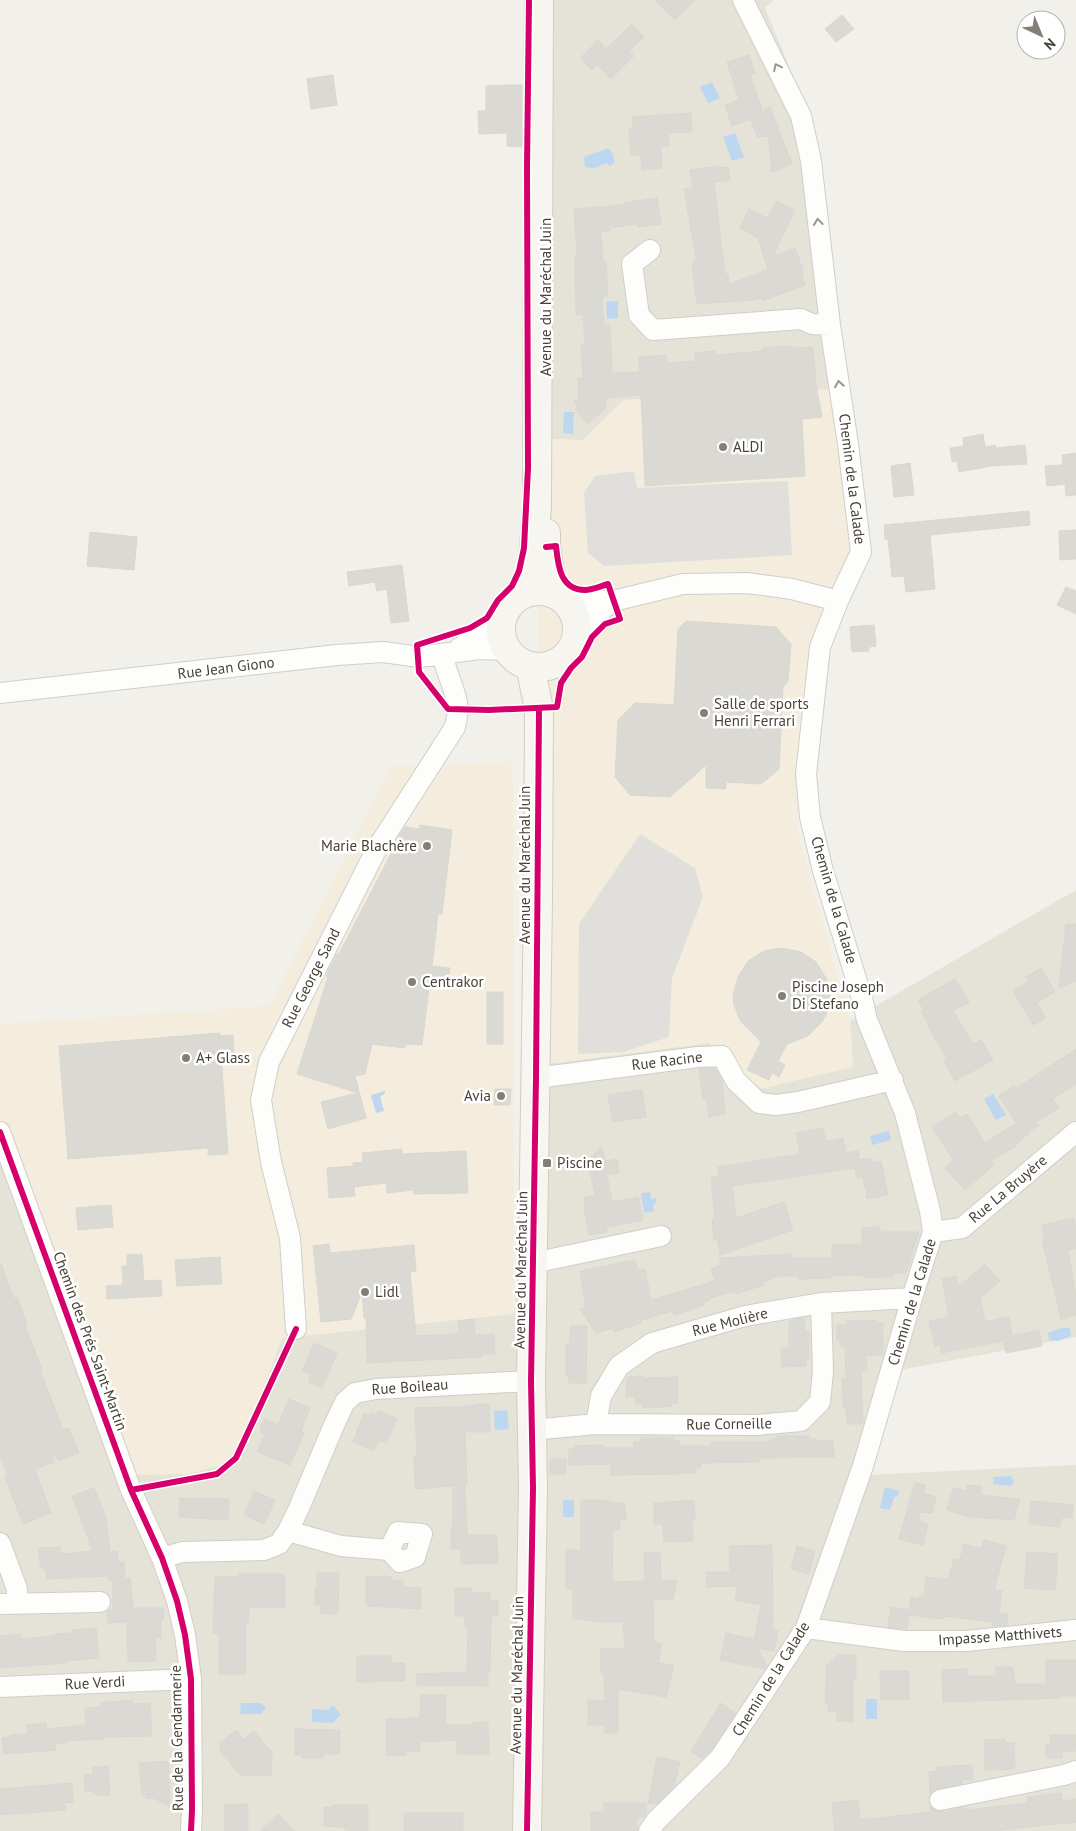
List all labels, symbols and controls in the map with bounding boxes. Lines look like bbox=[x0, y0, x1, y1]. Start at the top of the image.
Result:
north arrow bbox=[1016, 10, 1066, 60]
text: N bbox=[1040, 35, 1060, 54]
one-way arrow bbox=[773, 63, 783, 72]
street label: Avenue du Maréchal Juin bbox=[536, 218, 555, 376]
one-way arrow bbox=[813, 218, 824, 226]
one-way arrow bbox=[834, 379, 845, 387]
street label: Chemin de la Calade bbox=[835, 412, 870, 545]
place label: ALDI bbox=[733, 437, 764, 456]
marker: ALDI bbox=[717, 441, 729, 453]
street label: Rue Jean Giono bbox=[176, 652, 276, 683]
place label: Salle de sports Henri Ferrari bbox=[714, 694, 809, 730]
marker: Salle de sports Henri Ferrari bbox=[698, 707, 710, 719]
street label: Avenue du Maréchal Juin bbox=[515, 786, 534, 944]
street label: Chemin de la Calade bbox=[807, 834, 862, 966]
place label: Marie Blachère bbox=[321, 836, 417, 855]
marker: Marie Blachère bbox=[421, 840, 433, 852]
street label: Rue George Sand bbox=[277, 925, 344, 1031]
place label: Centrakor bbox=[422, 972, 484, 991]
marker: Centrakor bbox=[406, 976, 418, 988]
place label: Piscine Joseph Di Stefano bbox=[792, 977, 884, 1013]
marker: Piscine Joseph Di Stefano bbox=[776, 990, 788, 1002]
street label: Rue Racine bbox=[630, 1047, 703, 1074]
place label: A+ Glass bbox=[196, 1048, 250, 1067]
marker: A+ Glass bbox=[180, 1052, 192, 1064]
place label: Avia bbox=[464, 1086, 491, 1105]
marker: Avia bbox=[495, 1090, 507, 1102]
street label: Rue La Bruyère bbox=[965, 1150, 1051, 1227]
place label: Piscine bbox=[557, 1153, 602, 1172]
marker: Piscine bbox=[541, 1157, 553, 1169]
street label: Avenue du Maréchal Juin bbox=[510, 1191, 531, 1349]
street label: Chemin de la Calade bbox=[883, 1236, 940, 1368]
street label: Chemin des Prés Saint-Martin bbox=[49, 1249, 132, 1433]
place label: Lidl bbox=[375, 1282, 400, 1301]
marker: Lidl bbox=[359, 1286, 371, 1298]
street label: Rue Molière bbox=[690, 1303, 770, 1340]
street label: Rue Boileau bbox=[371, 1374, 449, 1399]
street label: Rue Corneille bbox=[686, 1413, 772, 1434]
street label: Avenue du Maréchal Juin bbox=[506, 1596, 527, 1754]
street label: Chemin de la Calade bbox=[728, 1618, 813, 1740]
street label: Impasse Matthivets bbox=[937, 1622, 1063, 1649]
street label: Rue de la Gendarmerie bbox=[166, 1665, 187, 1811]
street label: Rue Verdi bbox=[64, 1671, 126, 1694]

